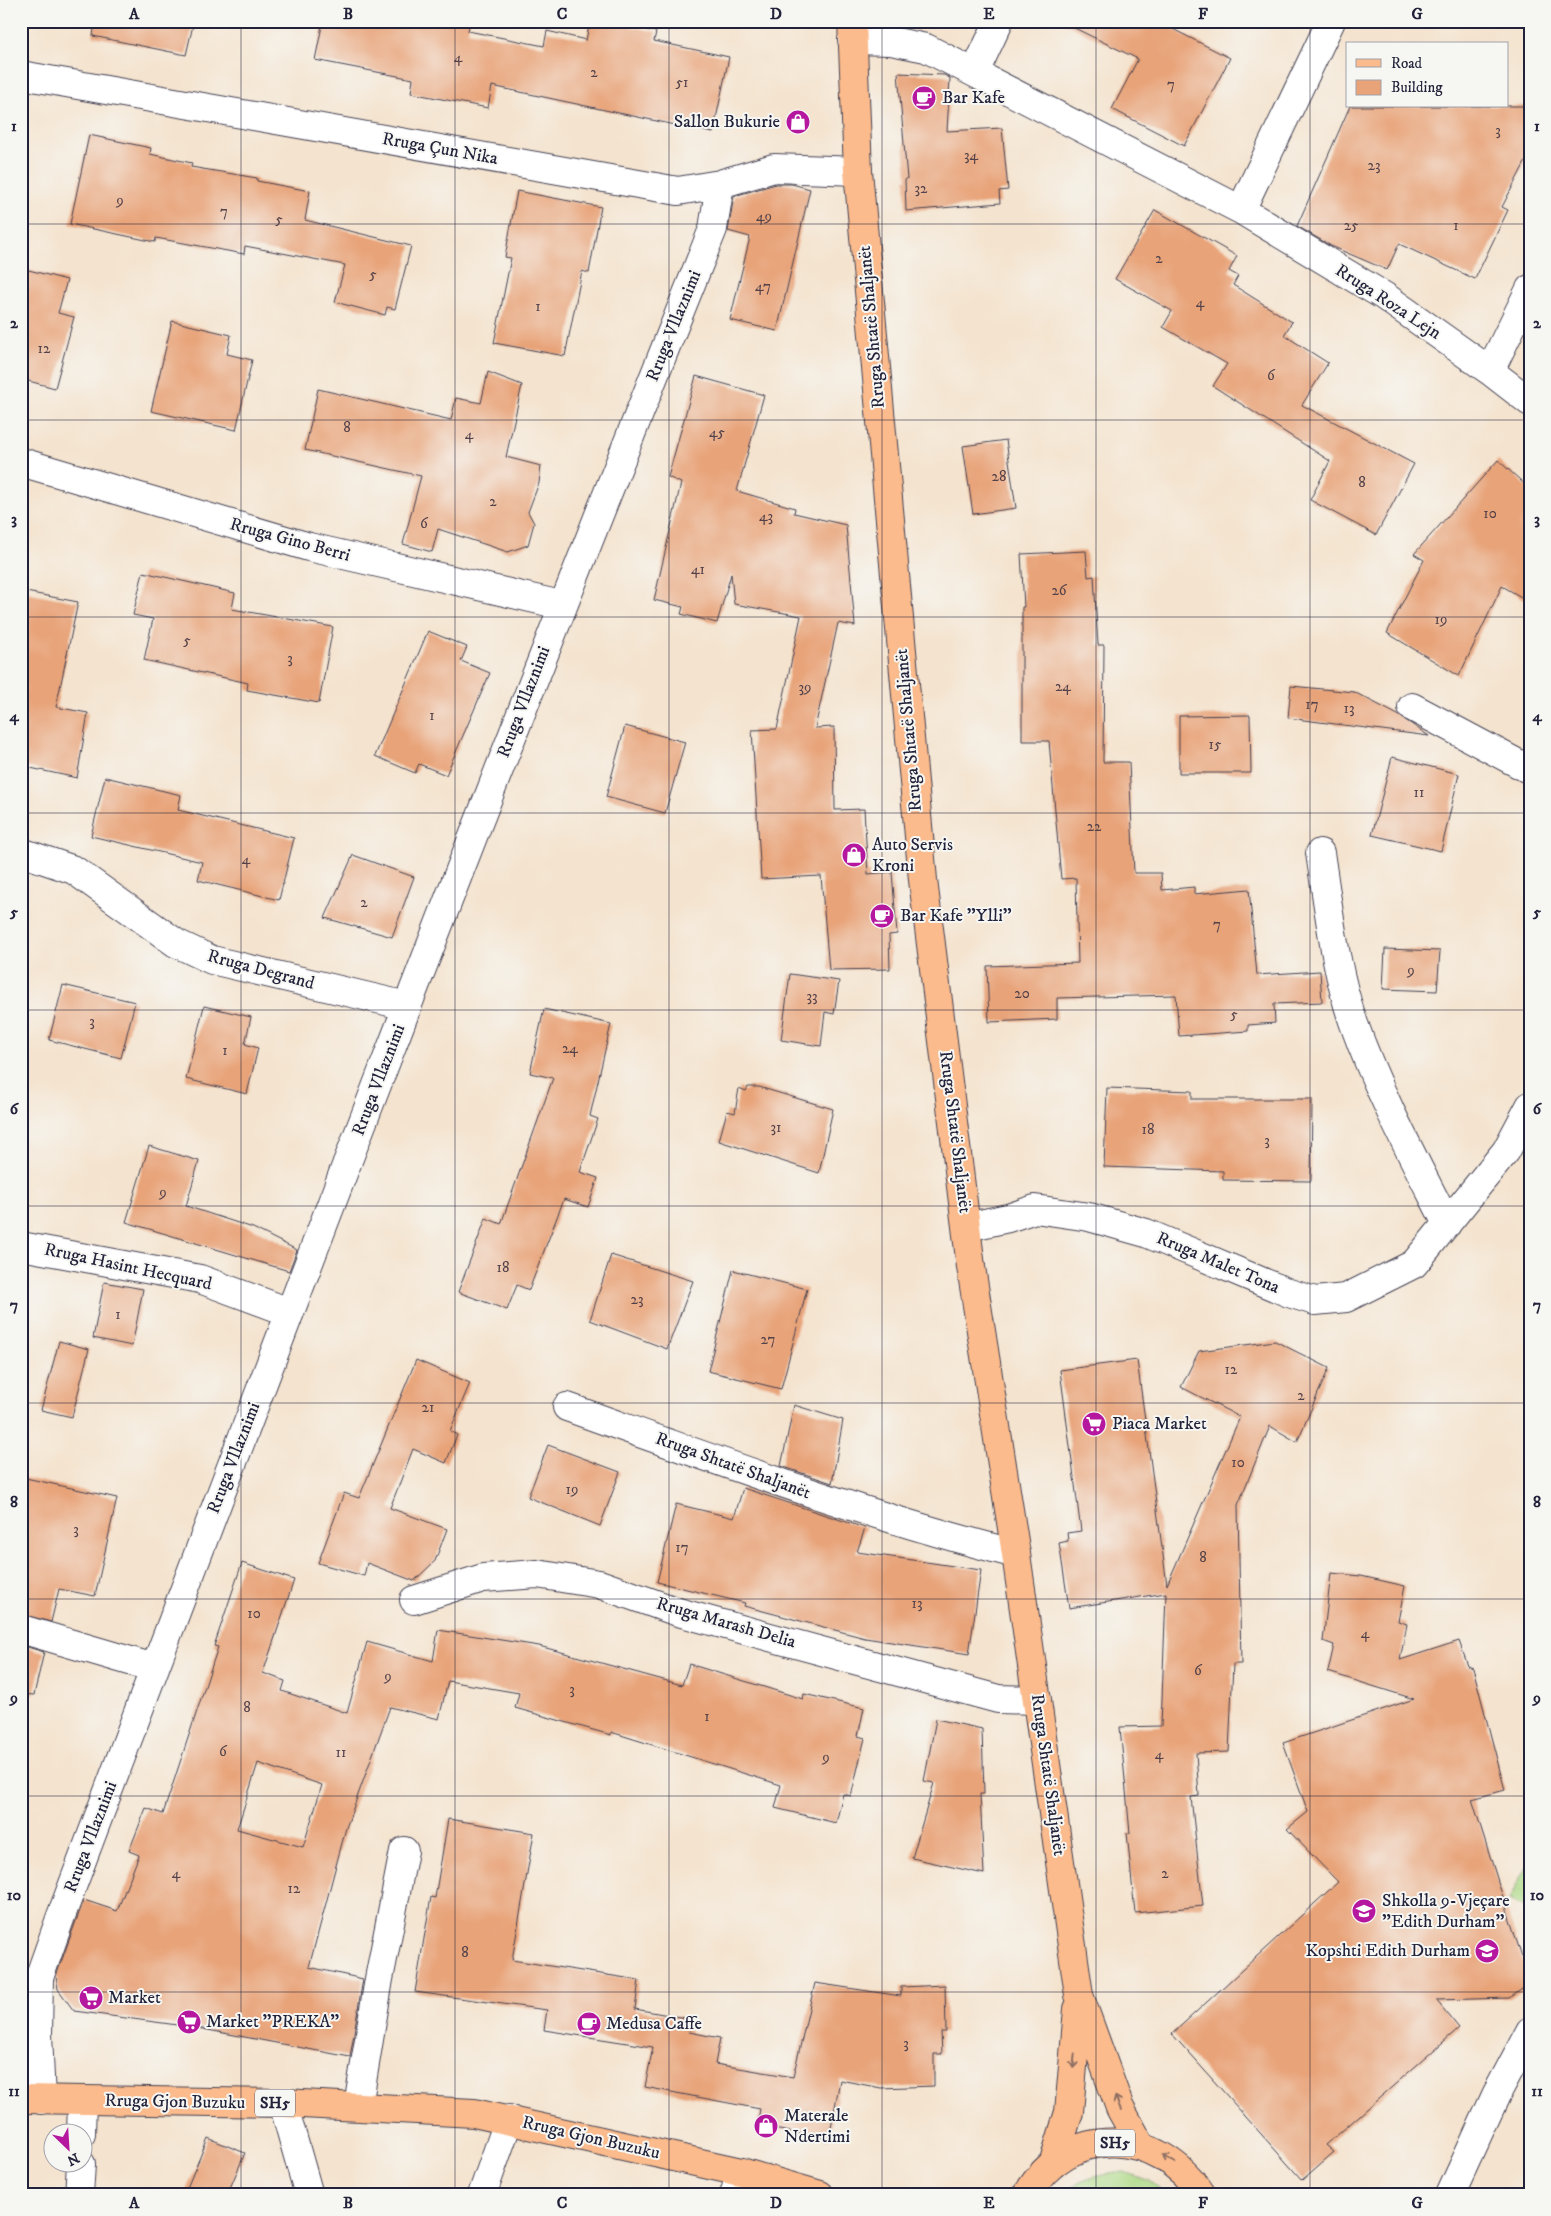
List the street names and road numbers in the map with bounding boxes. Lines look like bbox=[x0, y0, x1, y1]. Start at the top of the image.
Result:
street label: Rruga Çun Nika bbox=[380, 128, 500, 170]
street label: Rruga Shtatë Shaljanët bbox=[854, 244, 890, 409]
street label: Rruga Roza Lejn bbox=[1331, 260, 1446, 345]
street label: Rruga Vllaznimi bbox=[642, 267, 706, 385]
street label: Rruga Gino Berri bbox=[227, 513, 353, 567]
street label: Rruga Vllaznimi bbox=[493, 643, 555, 761]
street label: Rruga Shtatë Shaljanët bbox=[891, 647, 927, 812]
street label: Rruga Degrand bbox=[205, 945, 317, 995]
street label: Rruga Vllaznimi bbox=[348, 1021, 410, 1139]
street label: Rruga Shtatë Shaljanët bbox=[934, 1050, 976, 1215]
street label: Rruga Malet Tona bbox=[1153, 1227, 1283, 1299]
street label: Rruga Hasint Hecquard bbox=[42, 1238, 214, 1296]
street label: Rruga Vllaznimi bbox=[203, 1399, 265, 1517]
street label: Rruga Shtatë Shaljanët bbox=[652, 1428, 814, 1504]
street label: Rruga Marash Delia bbox=[654, 1593, 799, 1654]
street label: Rruga Shtatë Shaljanët bbox=[1026, 1693, 1070, 1858]
street label: Rruga Vllaznimi bbox=[60, 1778, 122, 1896]
street label: Rruga Gjon Buzuku bbox=[104, 2090, 246, 2114]
road number: SH5 bbox=[255, 2090, 295, 2116]
street label: Rruga Gjon Buzuku bbox=[520, 2111, 662, 2165]
road number: SH5 bbox=[1095, 2130, 1135, 2156]

